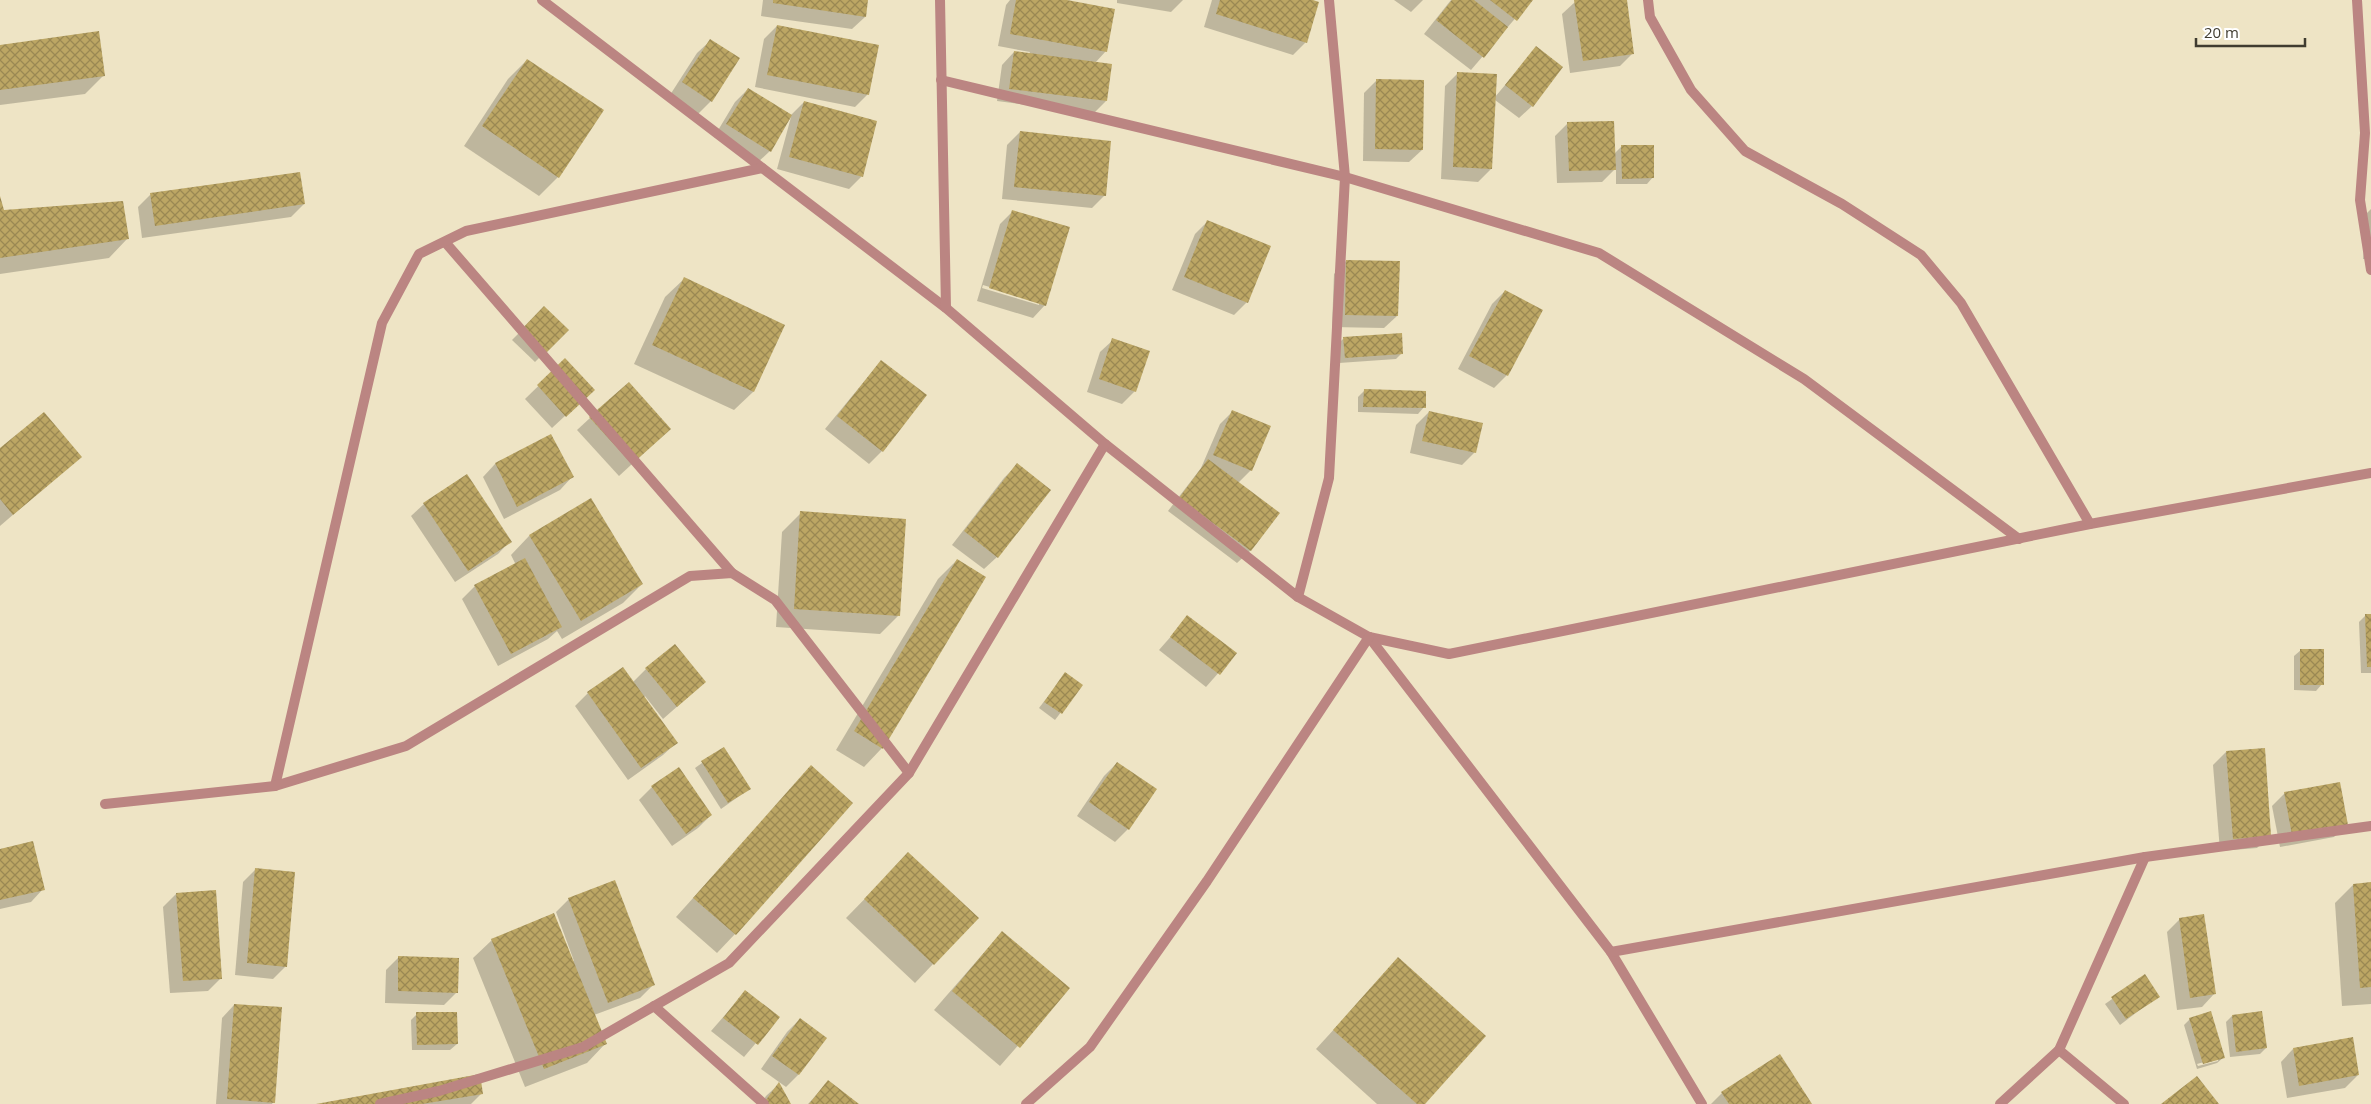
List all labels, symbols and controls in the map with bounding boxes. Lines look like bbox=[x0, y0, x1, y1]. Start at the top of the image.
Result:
scale bar bbox=[2196, 15, 2305, 47]
text: 20 m bbox=[2204, 22, 2239, 42]

